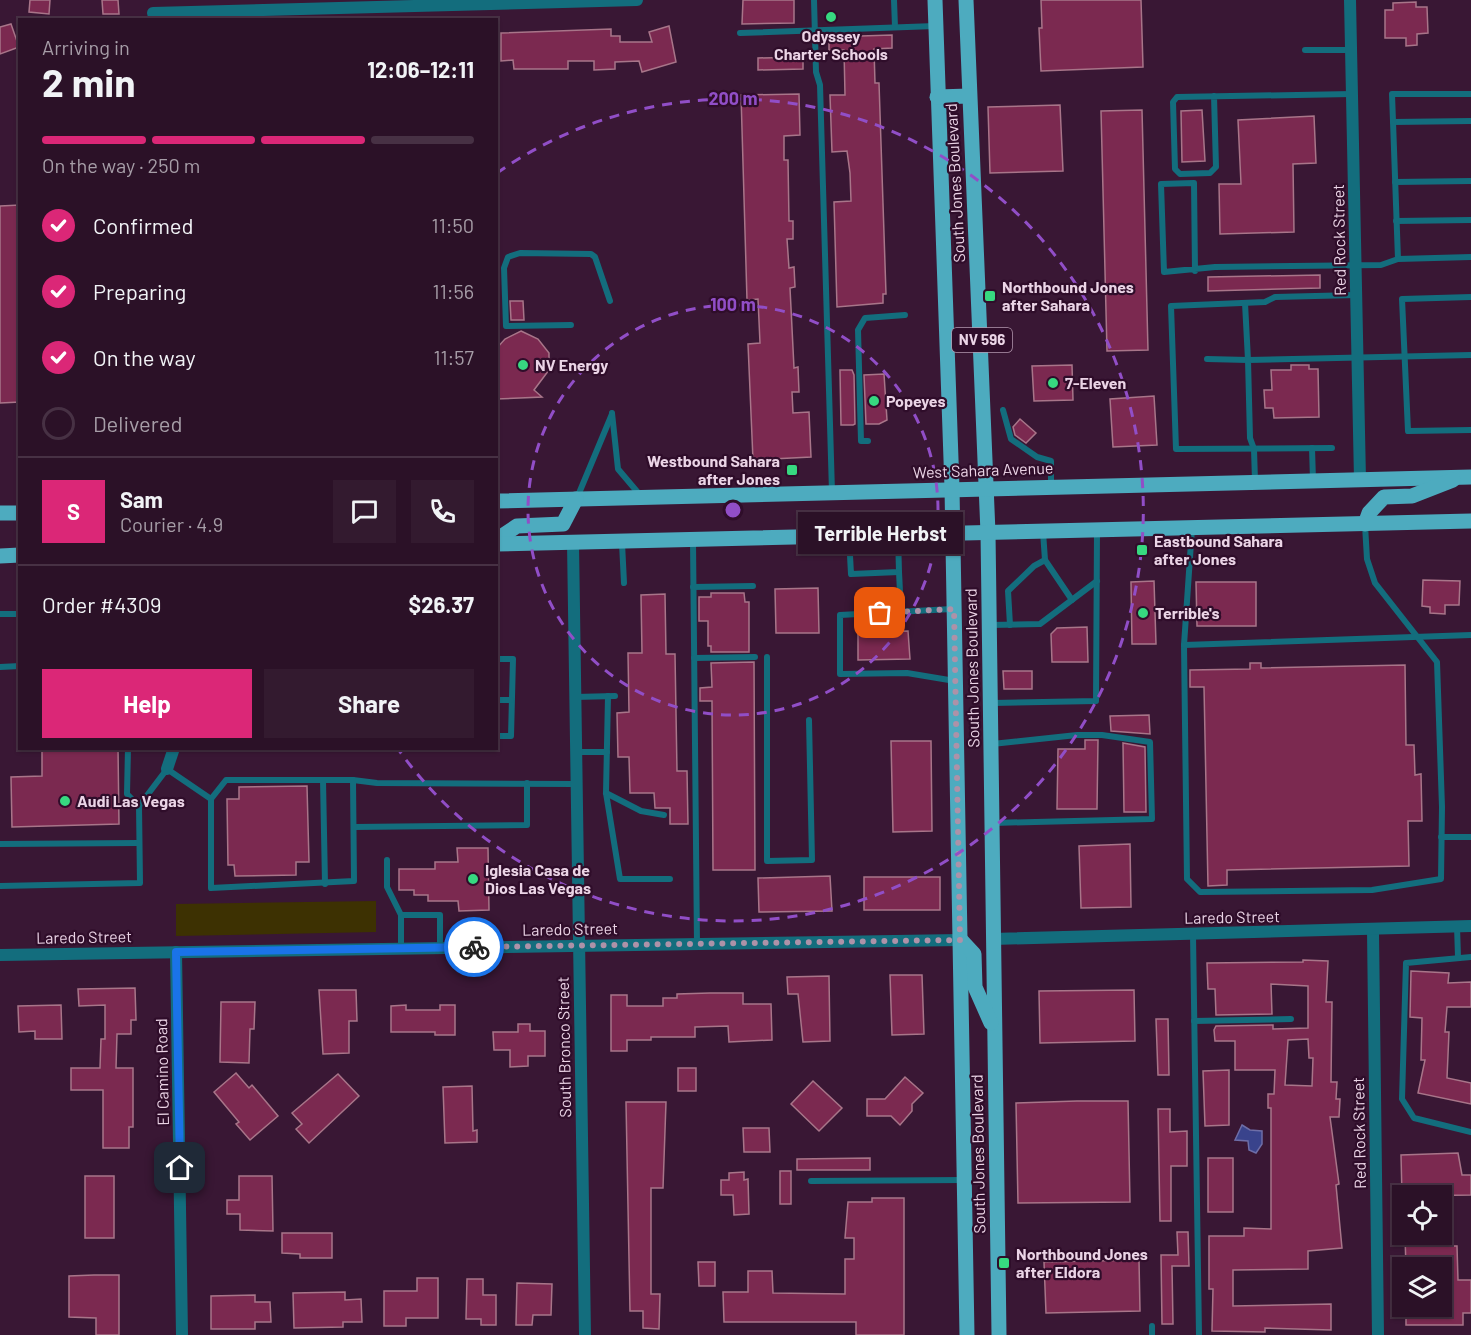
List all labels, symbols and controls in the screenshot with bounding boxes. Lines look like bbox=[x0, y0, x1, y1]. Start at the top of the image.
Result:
marker: Odyssey Charter Schools bbox=[824, 10, 838, 24]
place label: Odyssey Charter Schools bbox=[774, 26, 888, 63]
text: Arriving in bbox=[42, 35, 130, 59]
text: 12:06–12:11 bbox=[367, 56, 474, 82]
text: 2 min bbox=[42, 58, 135, 105]
text: 200 m bbox=[708, 87, 758, 109]
street label: South Jones Boulevard bbox=[941, 103, 968, 263]
text: On the way · 250 m bbox=[42, 153, 200, 177]
street label: Red Rock Street bbox=[1328, 184, 1349, 296]
icon: check bbox=[42, 209, 75, 242]
text: Confirmed bbox=[93, 212, 193, 238]
text: 11:50 bbox=[432, 213, 474, 237]
icon: check bbox=[42, 275, 75, 308]
place label: Northbound Jones after Sahara bbox=[1002, 277, 1134, 314]
text: Preparing bbox=[93, 278, 186, 304]
text: 11:56 bbox=[433, 279, 474, 303]
marker: Northbound Jones after Sahara bbox=[983, 289, 997, 303]
text: 100 m bbox=[710, 293, 756, 315]
road number: NV 596 bbox=[952, 328, 1012, 352]
icon: check bbox=[42, 341, 75, 374]
text: On the way bbox=[93, 344, 196, 370]
text: 11:57 bbox=[433, 345, 474, 369]
place label: NV Energy bbox=[535, 355, 608, 374]
marker: NV Energy bbox=[516, 358, 530, 372]
place label: 7-Eleven bbox=[1065, 373, 1126, 392]
marker: 7-Eleven bbox=[1046, 376, 1060, 390]
place label: Popeyes bbox=[886, 391, 946, 410]
marker: Popeyes bbox=[867, 394, 881, 408]
text: Delivered bbox=[93, 410, 182, 436]
place label: Westbound Sahara after Jones bbox=[647, 451, 780, 488]
street label: West Sahara Avenue bbox=[912, 458, 1054, 481]
marker: Westbound Sahara after Jones bbox=[785, 463, 799, 477]
button: chat bbox=[333, 480, 396, 543]
button: phone bbox=[411, 480, 474, 543]
text: Sam bbox=[120, 486, 163, 512]
text: S bbox=[67, 498, 80, 524]
centre of rings bbox=[723, 500, 743, 520]
callout: Terrible Herbst bbox=[798, 511, 962, 553]
text: Courier · 4.9 bbox=[120, 512, 223, 536]
text: Terrible Herbst bbox=[814, 521, 947, 545]
place label: Eastbound Sahara after Jones bbox=[1154, 531, 1283, 568]
marker: Eastbound Sahara after Jones bbox=[1135, 543, 1149, 557]
pin bbox=[854, 587, 905, 638]
street label: South Jones Boulevard bbox=[961, 588, 982, 748]
text: Order #4309 bbox=[42, 591, 162, 617]
text: $26.37 bbox=[409, 591, 474, 617]
icon: bag bbox=[863, 596, 896, 629]
place label: Terrible's bbox=[1155, 603, 1219, 622]
marker: Terrible's bbox=[1136, 606, 1150, 620]
button: Help bbox=[42, 669, 252, 738]
button: Share bbox=[264, 669, 474, 738]
place label: Audi Las Vegas bbox=[77, 791, 185, 810]
marker: Audi Las Vegas bbox=[58, 794, 72, 808]
place label: Iglesia Casa de Dios Las Vegas bbox=[485, 860, 591, 897]
marker: Iglesia Casa de Dios Las Vegas bbox=[466, 872, 480, 886]
street label: Laredo Street bbox=[1184, 906, 1280, 927]
courier bbox=[444, 917, 504, 977]
street label: Laredo Street bbox=[522, 918, 618, 939]
street label: Laredo Street bbox=[36, 926, 132, 947]
icon: bike bbox=[458, 931, 491, 964]
street label: South Bronco Street bbox=[553, 976, 574, 1118]
street label: El Camino Road bbox=[151, 1018, 172, 1126]
street label: South Jones Boulevard bbox=[967, 1074, 988, 1234]
street label: Red Rock Street bbox=[1348, 1077, 1369, 1189]
pin bbox=[154, 1142, 205, 1193]
icon: home bbox=[163, 1151, 196, 1184]
map controls bbox=[1392, 1185, 1452, 1317]
button: locate bbox=[1392, 1185, 1452, 1245]
place label: Northbound Jones after Eldora bbox=[1016, 1244, 1148, 1281]
marker: Northbound Jones after Eldora bbox=[997, 1256, 1011, 1270]
button: layers bbox=[1392, 1257, 1452, 1317]

